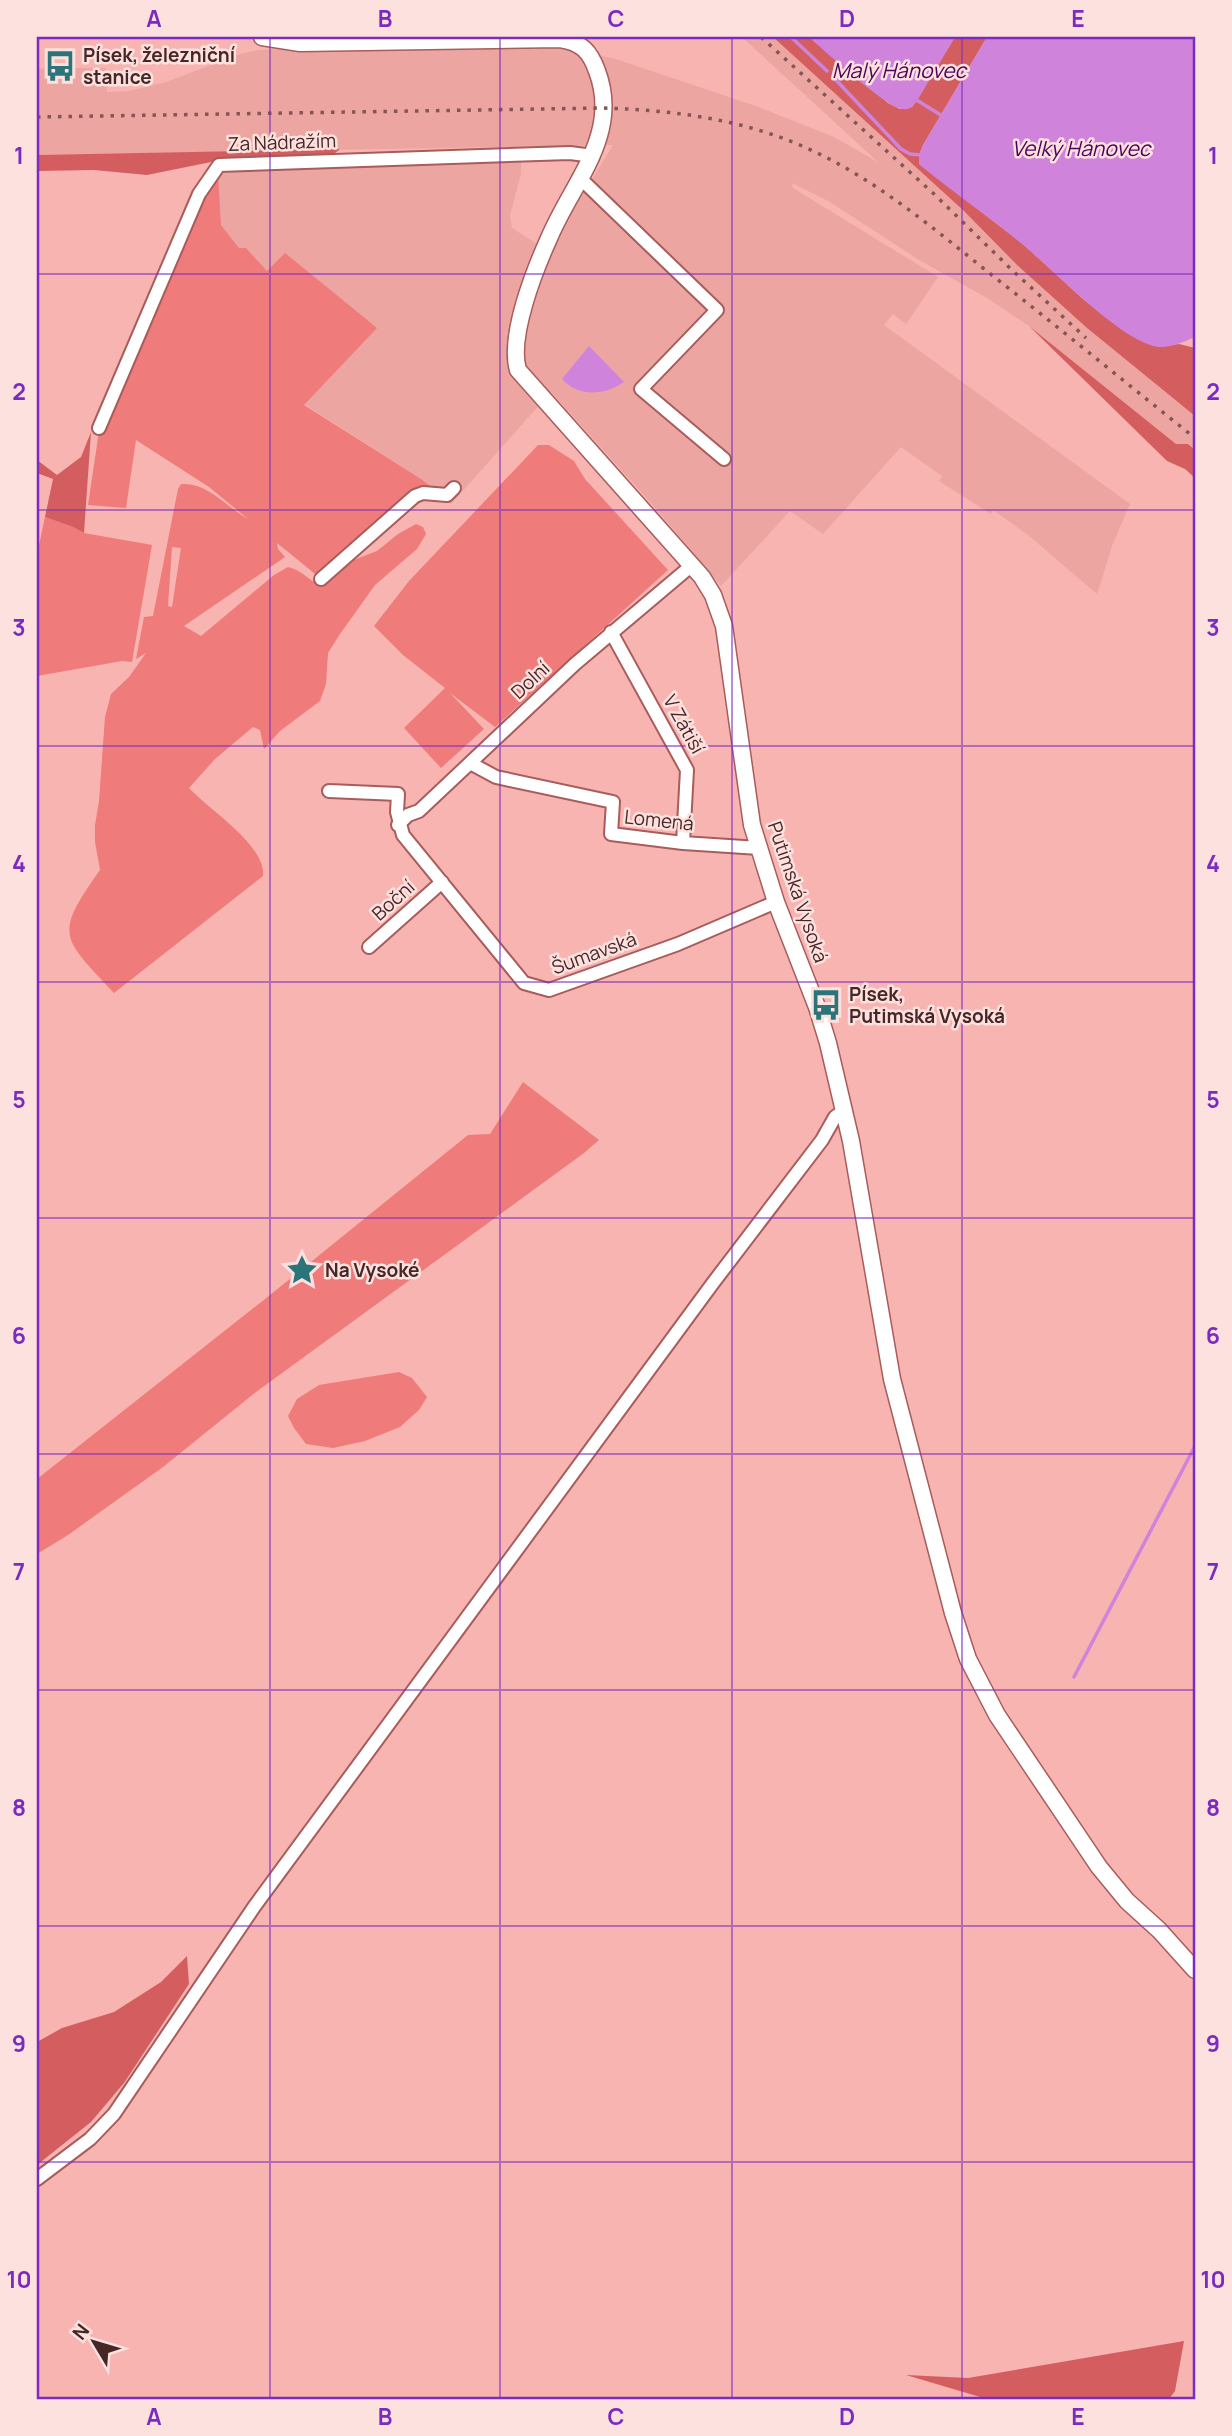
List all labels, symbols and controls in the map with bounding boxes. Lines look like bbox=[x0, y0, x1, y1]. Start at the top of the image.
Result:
text: A bbox=[146, 2, 162, 34]
text: B bbox=[378, 2, 392, 34]
text: C bbox=[608, 2, 625, 34]
text: D bbox=[839, 2, 855, 34]
text: E bbox=[1071, 2, 1085, 34]
place label: Písek, železniční stanice bbox=[83, 42, 236, 90]
bus stop icon: Písek, železniční stanice bbox=[43, 49, 77, 83]
water label: Malý Hánovec bbox=[832, 56, 968, 84]
street label: Za Nádražím bbox=[227, 127, 337, 157]
water label: Velký Hánovec bbox=[1012, 134, 1153, 162]
text: 1 bbox=[14, 139, 24, 171]
text: 1 bbox=[1208, 139, 1218, 171]
text: 2 bbox=[12, 375, 26, 407]
text: 2 bbox=[1206, 375, 1220, 407]
text: 3 bbox=[12, 611, 26, 643]
text: 3 bbox=[1206, 611, 1220, 643]
street label: Dolní bbox=[505, 655, 555, 705]
street label: V Zátiší bbox=[657, 690, 711, 758]
street label: Lomená bbox=[623, 803, 695, 837]
street label: Putimská Vysoká bbox=[762, 818, 834, 966]
text: 4 bbox=[12, 847, 26, 879]
text: 4 bbox=[1206, 847, 1220, 879]
street label: Boční bbox=[366, 874, 420, 926]
street label: Šumavská bbox=[548, 926, 640, 980]
place label: Písek, Putimská Vysoká bbox=[849, 981, 1005, 1029]
bus stop icon: Písek, Putimská Vysoká bbox=[809, 988, 843, 1022]
text: 5 bbox=[12, 1083, 26, 1115]
text: 5 bbox=[1206, 1083, 1220, 1115]
place icon: Na Vysoké bbox=[285, 1253, 319, 1287]
place label: Na Vysoké bbox=[325, 1257, 420, 1283]
text: 6 bbox=[12, 1319, 26, 1351]
text: 6 bbox=[1206, 1319, 1220, 1351]
text: 7 bbox=[13, 1555, 25, 1587]
text: 7 bbox=[1207, 1555, 1219, 1587]
text: 8 bbox=[12, 1791, 26, 1823]
text: 8 bbox=[1206, 1791, 1220, 1823]
text: 9 bbox=[12, 2027, 26, 2059]
text: 9 bbox=[1206, 2027, 1220, 2059]
text: 10 bbox=[6, 2263, 32, 2295]
text: 10 bbox=[1200, 2263, 1226, 2295]
north arrow bbox=[60, 2306, 130, 2376]
text: N bbox=[66, 2318, 95, 2345]
text: A bbox=[146, 2400, 162, 2432]
text: B bbox=[378, 2400, 392, 2432]
text: C bbox=[608, 2400, 625, 2432]
text: D bbox=[839, 2400, 855, 2432]
text: E bbox=[1071, 2400, 1085, 2432]

